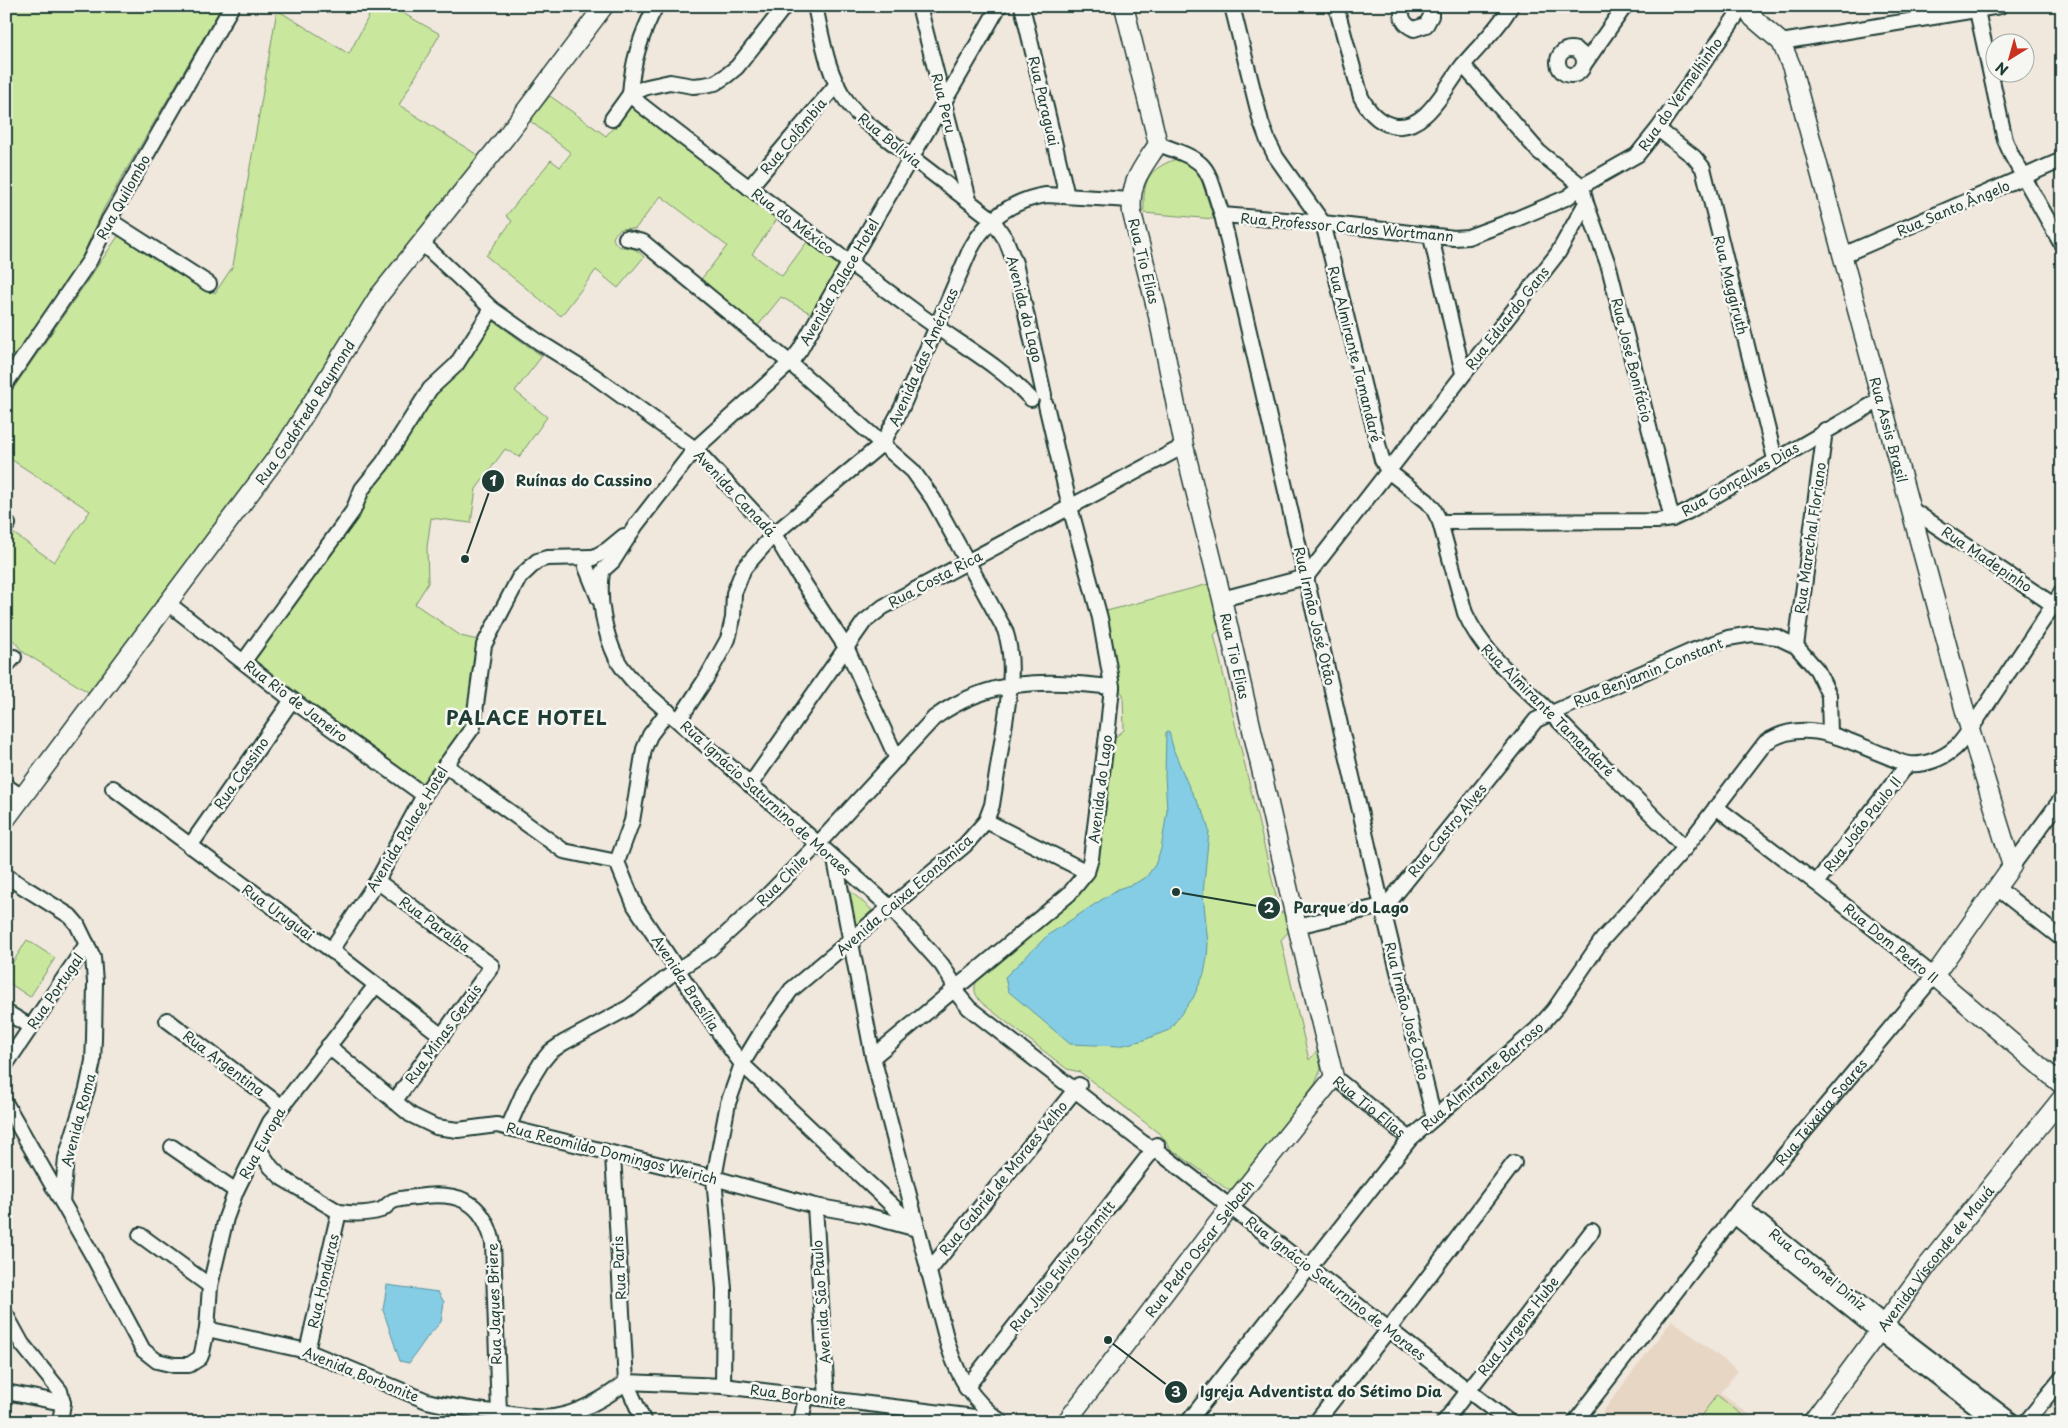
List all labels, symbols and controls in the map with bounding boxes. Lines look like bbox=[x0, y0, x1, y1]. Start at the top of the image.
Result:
north arrow bbox=[1986, 32, 2036, 82]
street label: Rua do Vermelhinho bbox=[1633, 33, 1727, 155]
street label: Rua Paraguai bbox=[1023, 54, 1065, 148]
text: N bbox=[1991, 57, 2013, 81]
street label: Rua Peru bbox=[926, 71, 962, 135]
street label: Rua Colômbia bbox=[755, 93, 832, 179]
street label: Rua Bolívia bbox=[854, 108, 927, 172]
street label: Rua Quilombo bbox=[91, 150, 155, 243]
street label: Rua Santo Ângelo bbox=[1893, 175, 2013, 241]
street label: Rua do México bbox=[747, 183, 839, 259]
street label: Rua Professor Carlos Wortmann bbox=[1240, 207, 1454, 247]
street label: Avenida Palace Hotel bbox=[794, 215, 884, 349]
street label: Rua Tio Elias bbox=[1123, 216, 1165, 306]
street label: Rua Maggiruth bbox=[1708, 233, 1754, 337]
street label: Avenida do Lago bbox=[1002, 253, 1048, 365]
street label: Rua Eduardo Gans bbox=[1460, 262, 1554, 374]
street label: Rua Almirante Tamandaré bbox=[1323, 264, 1387, 444]
street label: Avenida das Américas bbox=[883, 285, 963, 429]
street label: Rua José Bonifácio bbox=[1606, 296, 1658, 425]
street label: Rua Godofredo Raymond bbox=[250, 336, 359, 489]
street label: Rua Assis Brasil bbox=[1865, 374, 1913, 485]
street label: Rua Gonçalves Dias bbox=[1677, 437, 1803, 521]
street label: Avenida Canadá bbox=[689, 445, 781, 541]
street label: Rua Marechal Floriano bbox=[1789, 461, 1831, 615]
callout: Ruínas do Cassino bbox=[480, 466, 663, 496]
text: 1 bbox=[489, 468, 497, 491]
text: Ruínas do Cassino bbox=[516, 468, 652, 491]
street label: Rua Madepinho bbox=[1938, 521, 2037, 597]
street label: Rua Costa Rica bbox=[884, 545, 986, 613]
street label: Rua Irmão José Otão bbox=[1289, 545, 1341, 688]
street label: Rua Tio Elias bbox=[1215, 611, 1255, 701]
street label: Rua Benjamin Constant bbox=[1570, 632, 1726, 712]
street label: Rua Almirante Tamandaré bbox=[1477, 639, 1619, 781]
street label: Rua Rio de Janeiro bbox=[240, 655, 352, 747]
district label: PALACE HOTEL bbox=[446, 703, 608, 731]
street label: Rua Ignácio Saturnino de Moraes bbox=[676, 715, 856, 881]
street label: Rua Cassino bbox=[208, 733, 274, 813]
street label: Avenida do Lago bbox=[1083, 733, 1117, 845]
street label: Avenida Palace Hotel bbox=[361, 762, 453, 896]
street label: Rua João Paulo II bbox=[1818, 772, 1906, 876]
street label: Rua Castro Alves bbox=[1403, 779, 1491, 881]
street label: Avenida Caixa Econômica bbox=[831, 830, 977, 960]
street label: Rua Chile bbox=[751, 849, 813, 911]
street label: Rua Uruguai bbox=[238, 879, 318, 945]
street label: Rua Paraíba bbox=[395, 891, 475, 957]
callout: Parque do Lago bbox=[1257, 893, 1419, 923]
text: 2 bbox=[1264, 895, 1275, 918]
text: Parque do Lago bbox=[1293, 895, 1409, 918]
street label: Rua Dom Pedro II bbox=[1839, 898, 1943, 988]
street label: Avenida Brasília bbox=[647, 931, 725, 1035]
street label: Rua Irmão José Otão bbox=[1380, 940, 1434, 1083]
street label: Rua Portugal bbox=[22, 949, 88, 1033]
street label: Rua Minas Gerais bbox=[400, 980, 486, 1088]
street label: Rua Almirante Barroso bbox=[1416, 1017, 1548, 1135]
street label: Rua Argentina bbox=[179, 1025, 270, 1101]
street label: Rua Teixeira Soares bbox=[1770, 1054, 1872, 1170]
street label: Rua Tio Elias bbox=[1329, 1070, 1410, 1142]
street label: Avenida Roma bbox=[55, 1071, 101, 1169]
street label: Rua Gabriel de Moraes Velho bbox=[934, 1096, 1072, 1260]
street label: Rua Europa bbox=[234, 1102, 291, 1183]
street label: Rua Reomildo Domingos Weirich bbox=[504, 1117, 720, 1189]
street label: Rua Pedro Oscar Selbach bbox=[1139, 1175, 1259, 1321]
street label: Avenida Visconde de Mauá bbox=[1872, 1181, 1999, 1336]
street label: Rua Julio Fulvio Schmitt bbox=[1004, 1196, 1120, 1336]
street label: Rua Ignácio Saturnino de Moraes bbox=[1241, 1211, 1431, 1365]
street label: Rua Coronel Diniz bbox=[1765, 1223, 1872, 1315]
street label: Rua Honduras bbox=[302, 1232, 344, 1330]
street label: Rua Paris bbox=[607, 1235, 631, 1301]
street label: Avenida São Paulo bbox=[806, 1239, 836, 1365]
street label: Rua Jaques Briere bbox=[481, 1242, 507, 1365]
street label: Rua Jurgens Hube bbox=[1472, 1272, 1564, 1380]
street label: Avenida Borbonite bbox=[300, 1341, 422, 1407]
callout: Igreja Adventista do Sétimo Dia bbox=[1164, 1377, 1453, 1407]
street label: Rua Borbonite bbox=[749, 1379, 847, 1411]
text: 3 bbox=[1171, 1379, 1181, 1402]
text: Igreja Adventista do Sétimo Dia bbox=[1200, 1379, 1443, 1402]

